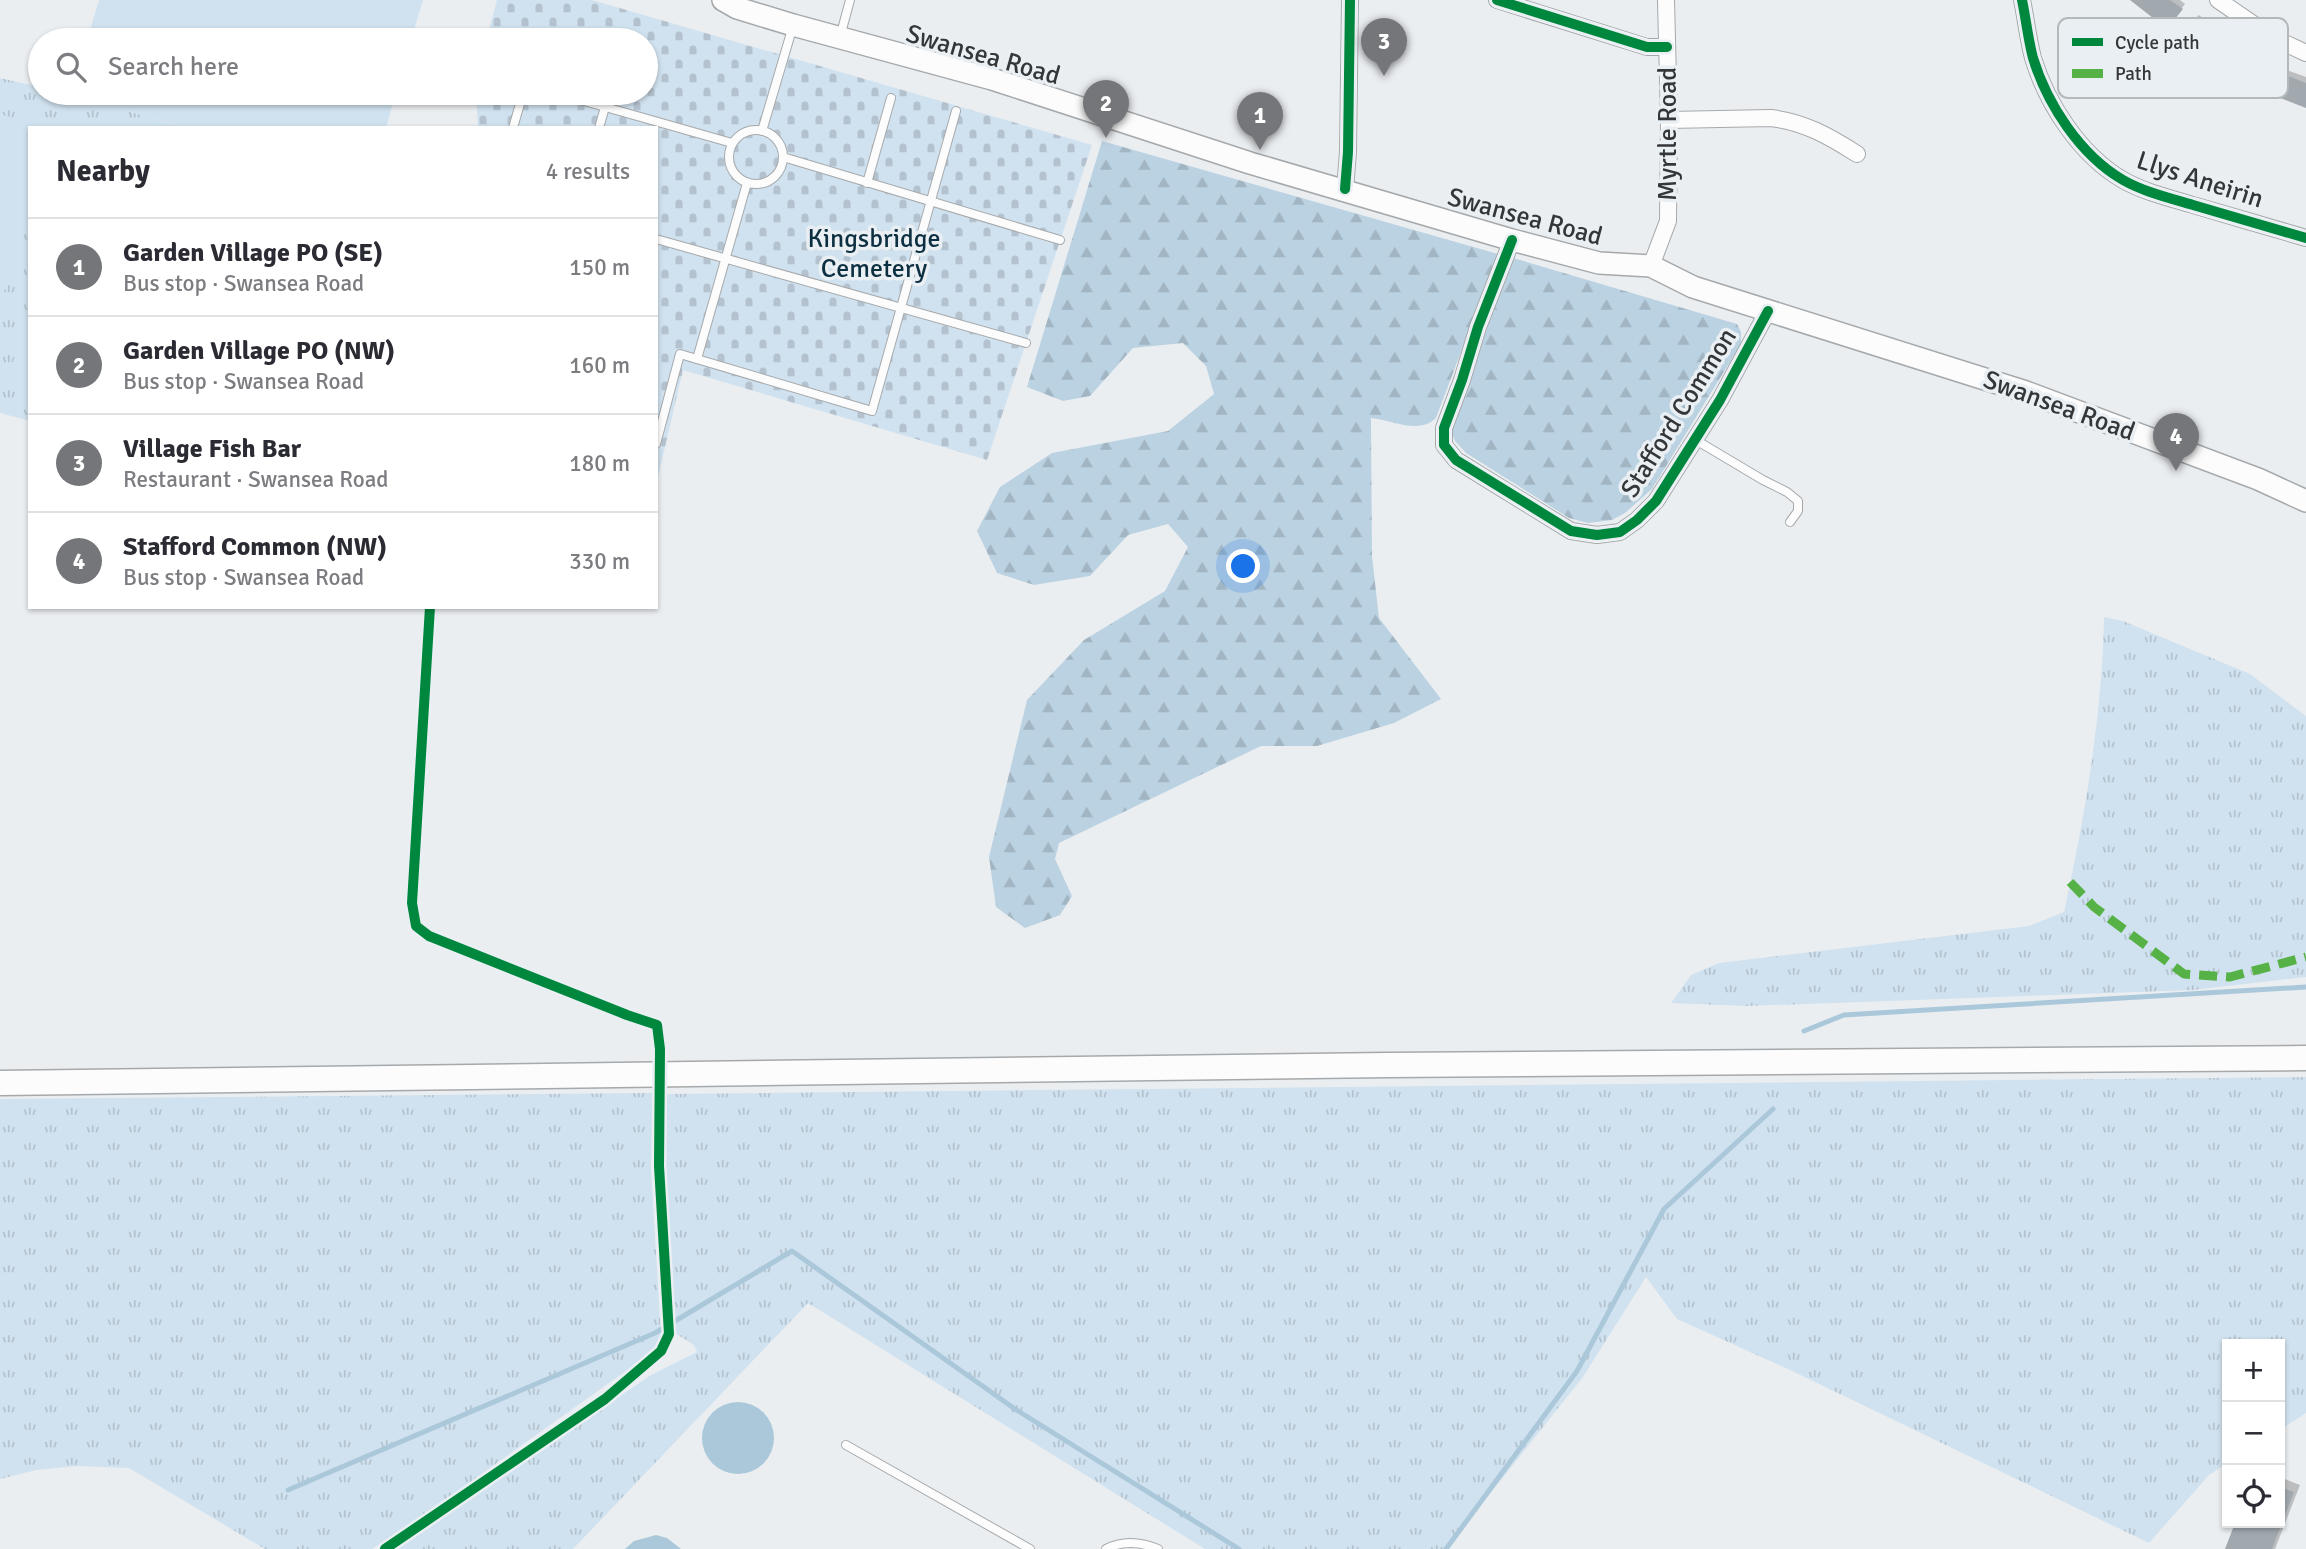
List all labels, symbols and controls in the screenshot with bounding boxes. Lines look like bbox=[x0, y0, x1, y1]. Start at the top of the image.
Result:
street label: Swansea Road bbox=[902, 18, 1064, 92]
pin: 3 bbox=[1361, 18, 1407, 76]
legend bbox=[2058, 18, 2288, 98]
search box bbox=[28, 28, 658, 105]
text: Cycle path bbox=[2115, 31, 2200, 55]
icon: search bbox=[52, 48, 90, 86]
text: Search here bbox=[108, 51, 239, 83]
text: Path bbox=[2115, 62, 2152, 86]
street label: Myrtle Road bbox=[1652, 67, 1684, 201]
pin: 2 bbox=[1083, 80, 1129, 138]
pin: 1 bbox=[1237, 92, 1283, 150]
street label: Llys Aneirin bbox=[2133, 144, 2267, 216]
text: Nearby bbox=[56, 153, 150, 190]
text: 4 results bbox=[546, 157, 630, 186]
street label: Swansea Road bbox=[1444, 181, 1606, 253]
park label: Kingsbridge Cemetery bbox=[807, 223, 941, 285]
text: Garden Village PO (SE) bbox=[123, 237, 383, 269]
text: 1 bbox=[73, 253, 85, 282]
text: 150 m bbox=[569, 253, 630, 282]
text: Bus stop · Swansea Road bbox=[123, 269, 364, 298]
street label: Stafford Common bbox=[1614, 322, 1744, 504]
text: Garden Village PO (NW) bbox=[123, 335, 395, 367]
text: 2 bbox=[73, 351, 85, 380]
text: 160 m bbox=[569, 351, 630, 380]
street label: Swansea Road bbox=[1979, 364, 2139, 448]
text: Bus stop · Swansea Road bbox=[123, 367, 364, 396]
pin: 4 bbox=[2153, 413, 2199, 471]
text: Village Fish Bar bbox=[123, 433, 301, 465]
text: 3 bbox=[73, 449, 85, 478]
text: 180 m bbox=[569, 449, 630, 478]
text: Restaurant · Swansea Road bbox=[123, 465, 389, 494]
text: Stafford Common (NW) bbox=[123, 531, 387, 563]
text: 4 bbox=[73, 547, 85, 576]
text: 330 m bbox=[569, 547, 630, 576]
your location bbox=[1226, 549, 1260, 583]
text: Bus stop · Swansea Road bbox=[123, 563, 364, 592]
map controls bbox=[2222, 1339, 2285, 1528]
button: + bbox=[2222, 1339, 2285, 1402]
button: − bbox=[2222, 1402, 2285, 1465]
button: locate bbox=[2222, 1465, 2285, 1528]

